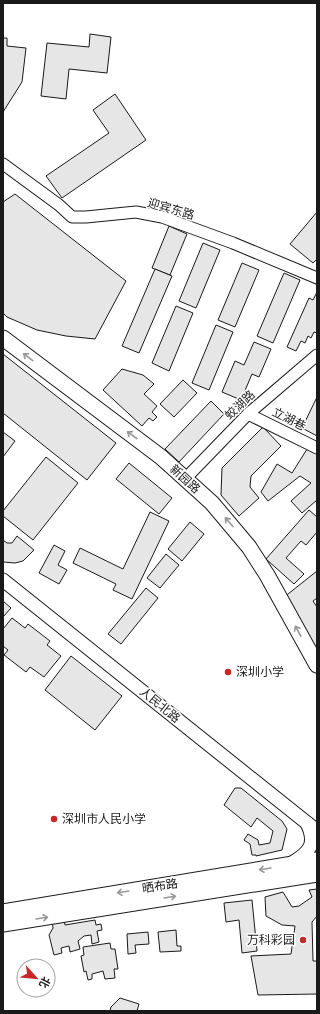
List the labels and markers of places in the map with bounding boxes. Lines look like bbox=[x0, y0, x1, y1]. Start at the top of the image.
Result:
place label: 深圳小学 bbox=[236, 662, 284, 681]
marker: 深圳小学 bbox=[223, 667, 233, 677]
place label: 深圳市人民小学 bbox=[62, 809, 146, 828]
marker: 深圳市人民小学 bbox=[49, 814, 59, 824]
place label: 万科彩园 bbox=[247, 930, 295, 949]
marker: 万科彩园 bbox=[298, 935, 308, 945]

